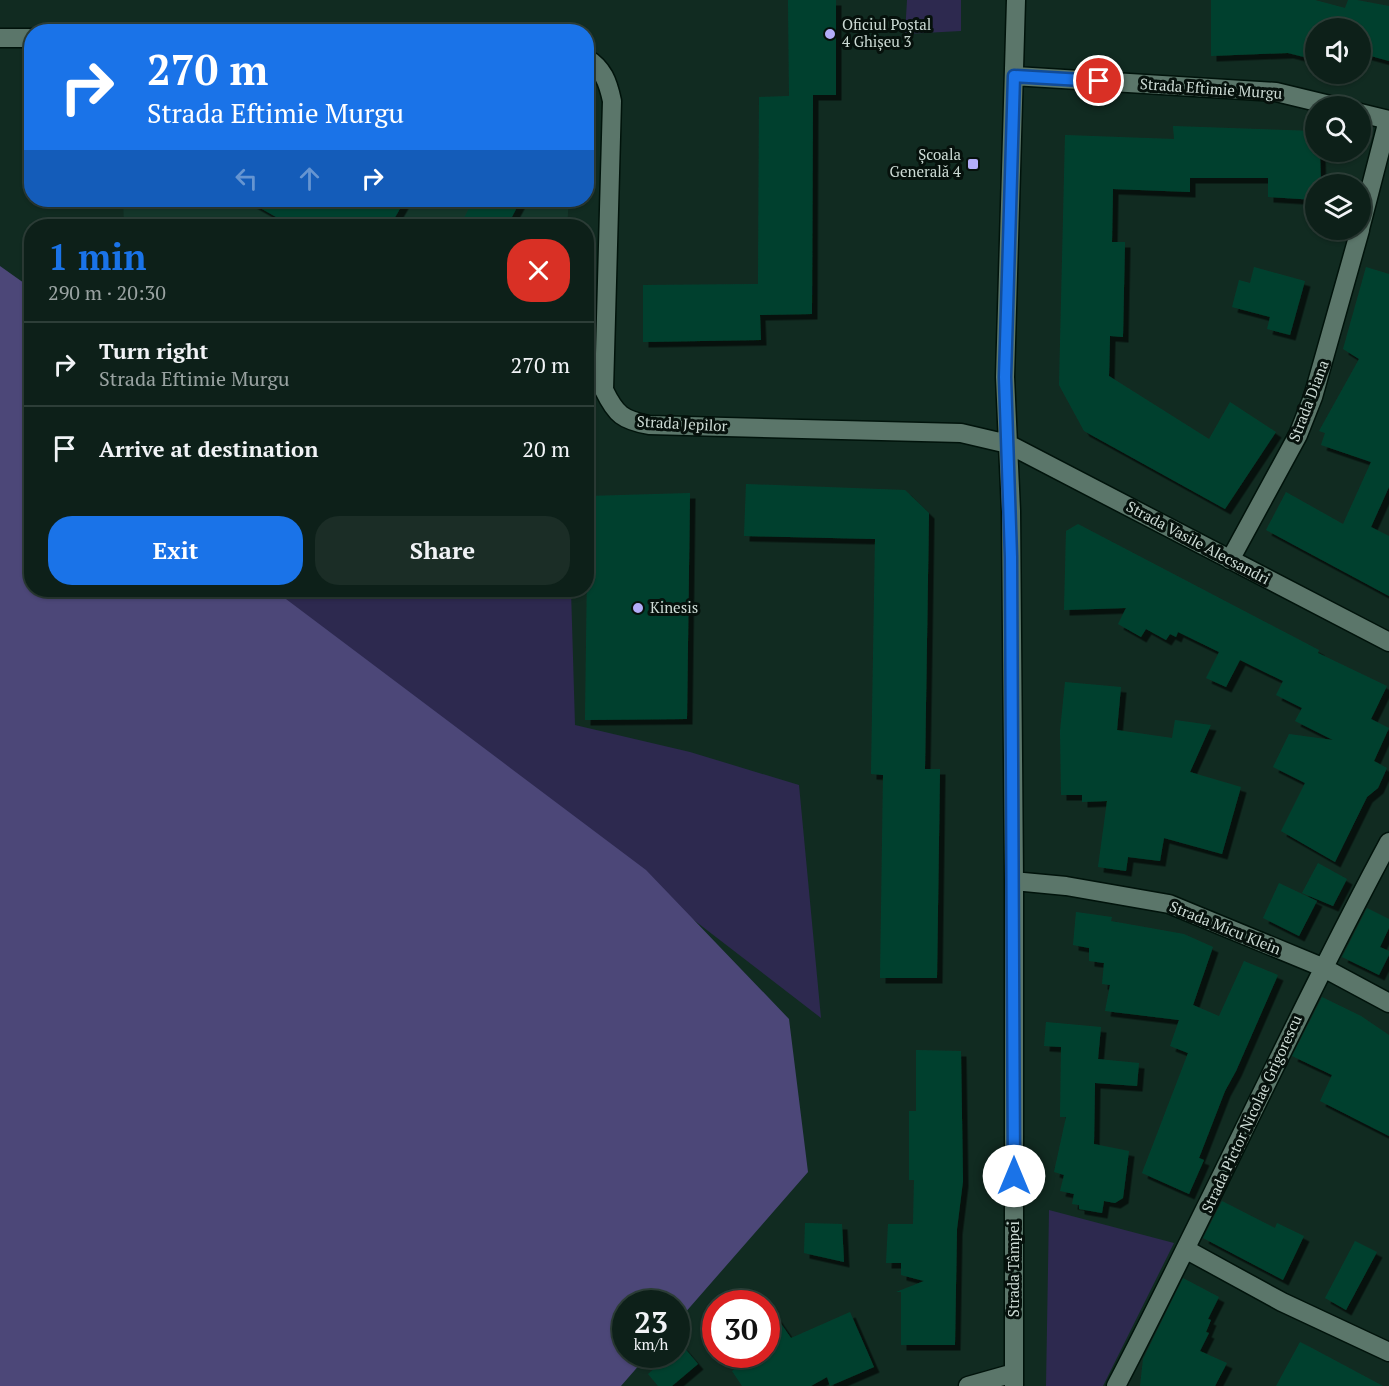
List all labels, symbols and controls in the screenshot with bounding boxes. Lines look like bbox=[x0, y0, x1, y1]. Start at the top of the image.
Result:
place label: Oficiul Poștal 4 Ghișeu 3 bbox=[842, 14, 931, 51]
map controls bbox=[1305, 18, 1371, 240]
button: sound bbox=[1305, 18, 1371, 84]
marker: Oficiul Poștal 4 Ghișeu 3 bbox=[823, 27, 837, 41]
text: 270 m bbox=[147, 41, 268, 97]
icon: right bbox=[48, 48, 126, 126]
pin bbox=[1073, 55, 1124, 106]
icon: arrive bbox=[1082, 64, 1115, 97]
street label: Strada Eftimie Murgu bbox=[1139, 73, 1283, 103]
text: Strada Eftimie Murgu bbox=[147, 95, 404, 131]
button: search bbox=[1305, 96, 1371, 162]
place label: Școala Generală 4 bbox=[890, 144, 961, 181]
marker: Școala Generală 4 bbox=[966, 157, 980, 171]
icon: left bbox=[230, 162, 263, 195]
icon: ahead bbox=[293, 162, 326, 195]
icon: right bbox=[356, 162, 389, 195]
button: layers bbox=[1305, 174, 1371, 240]
text: 1 min bbox=[48, 233, 146, 280]
button: close bbox=[507, 239, 570, 302]
text: 290 m · 20:30 bbox=[48, 279, 166, 306]
text: Turn right bbox=[99, 336, 208, 365]
icon: right bbox=[48, 348, 81, 381]
text: 270 m bbox=[510, 350, 570, 379]
street label: Strada Diana bbox=[1283, 357, 1333, 444]
text: Strada Eftimie Murgu bbox=[99, 365, 289, 392]
street label: Strada Jepilor bbox=[636, 411, 728, 435]
icon: arrive bbox=[48, 432, 81, 465]
text: Arrive at destination bbox=[99, 434, 318, 463]
text: 20 m bbox=[522, 434, 570, 463]
street label: Strada Vasile Alecsandri bbox=[1123, 496, 1274, 589]
button: Exit bbox=[48, 516, 303, 585]
button: Share bbox=[315, 516, 570, 585]
place label: Kinesis bbox=[650, 597, 698, 617]
marker: Kinesis bbox=[631, 601, 645, 615]
street label: Strada Micu Klein bbox=[1167, 896, 1284, 959]
street label: Strada Pictor Nicolae Grigorescu bbox=[1196, 1011, 1306, 1216]
position arrow bbox=[982, 1144, 1046, 1208]
street label: Strada Tâmpei bbox=[1003, 1221, 1023, 1317]
speed limit sign: 30 bbox=[702, 1290, 780, 1368]
text: 23 bbox=[634, 1302, 668, 1342]
text: km/h bbox=[634, 1334, 668, 1354]

